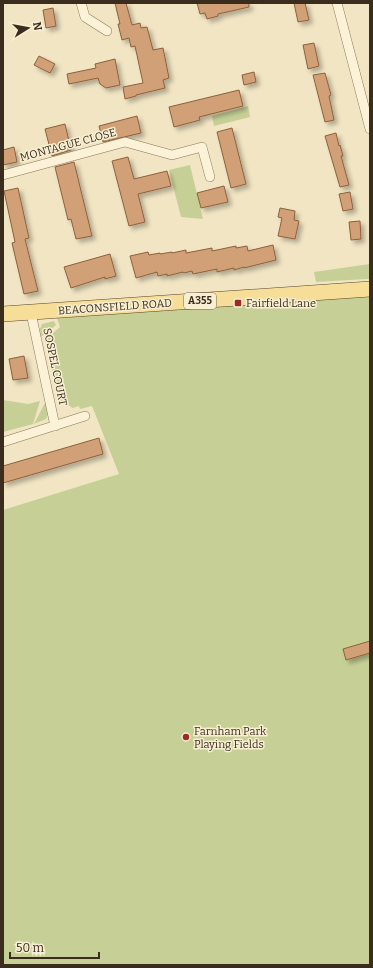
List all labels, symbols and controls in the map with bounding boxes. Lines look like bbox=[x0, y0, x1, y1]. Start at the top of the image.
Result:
north arrow bbox=[8, 8, 48, 48]
text: N bbox=[30, 21, 45, 32]
street label: MONTAGUE CLOSE bbox=[19, 126, 118, 164]
road number: A355 bbox=[184, 293, 216, 309]
street label: BEACONSFIELD ROAD bbox=[58, 297, 172, 317]
place label: Fairfield Lane bbox=[246, 297, 316, 310]
marker: Fairfield Lane bbox=[233, 298, 243, 308]
street label: SOSPEL COURT bbox=[40, 327, 70, 408]
place label: Farnham Park Playing Fields bbox=[194, 725, 267, 751]
marker: Farnham Park Playing Fields bbox=[181, 732, 191, 742]
scale bar bbox=[10, 934, 99, 960]
text: 50 m bbox=[16, 941, 45, 955]

